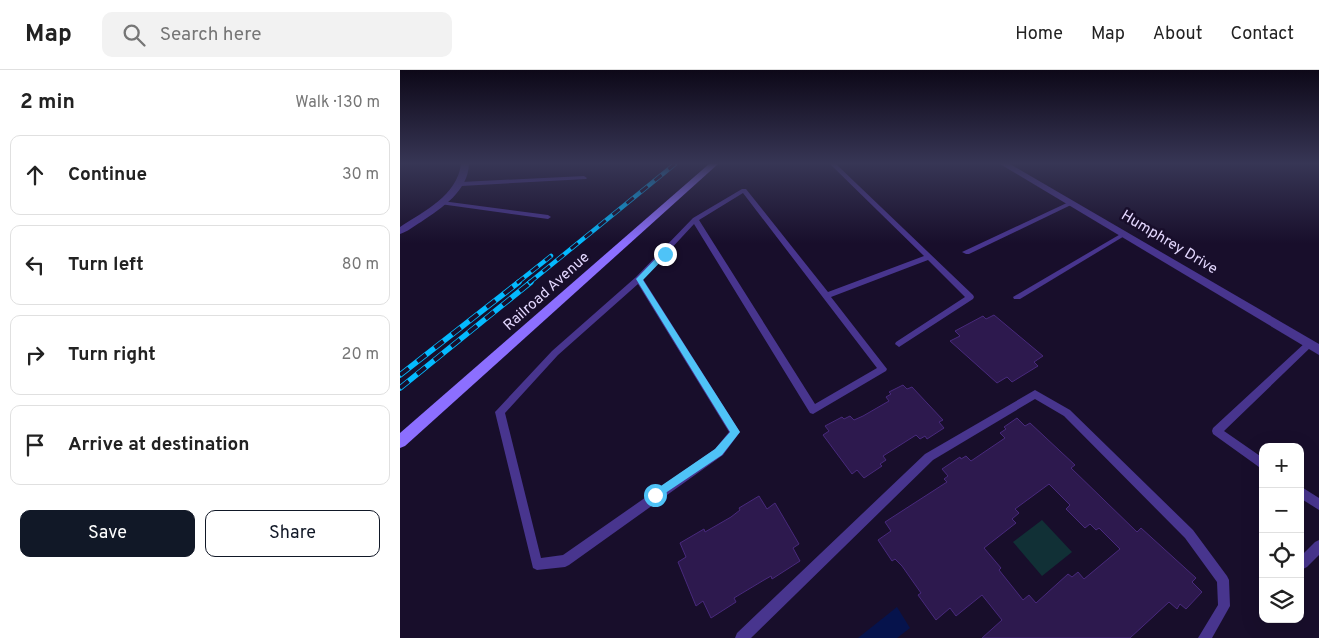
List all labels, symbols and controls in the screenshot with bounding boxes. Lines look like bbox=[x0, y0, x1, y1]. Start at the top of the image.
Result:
search box bbox=[102, 12, 452, 57]
text: Map bbox=[25, 20, 72, 50]
icon: search bbox=[120, 21, 148, 49]
text: Search here bbox=[160, 23, 261, 47]
text: Home bbox=[1015, 23, 1063, 46]
text: Map bbox=[1091, 23, 1125, 46]
text: About bbox=[1153, 23, 1202, 46]
text: Contact bbox=[1230, 23, 1294, 46]
text: 2 min bbox=[20, 89, 75, 116]
text: Walk · 130 m bbox=[295, 93, 380, 113]
icon: ahead bbox=[21, 161, 49, 189]
text: Continue bbox=[68, 163, 147, 187]
text: 30 m bbox=[342, 165, 379, 185]
street label: Humphrey Drive bbox=[1117, 207, 1221, 279]
route end bbox=[654, 243, 677, 266]
street label: Railroad Avenue bbox=[500, 248, 594, 336]
icon: left bbox=[21, 251, 49, 279]
text: Turn left bbox=[68, 253, 144, 277]
text: 80 m bbox=[342, 255, 379, 275]
icon: right bbox=[21, 341, 49, 369]
text: Turn right bbox=[68, 343, 156, 367]
text: 20 m bbox=[342, 345, 379, 365]
icon: arrive bbox=[21, 431, 49, 459]
text: Arrive at destination bbox=[68, 433, 249, 457]
map controls bbox=[1259, 443, 1304, 623]
button: + bbox=[1259, 443, 1304, 488]
route start bbox=[644, 484, 667, 507]
button: − bbox=[1259, 488, 1304, 533]
button: Save bbox=[20, 510, 195, 557]
button: Share bbox=[205, 510, 380, 557]
button: locate bbox=[1259, 533, 1304, 578]
button: layers bbox=[1259, 578, 1304, 623]

